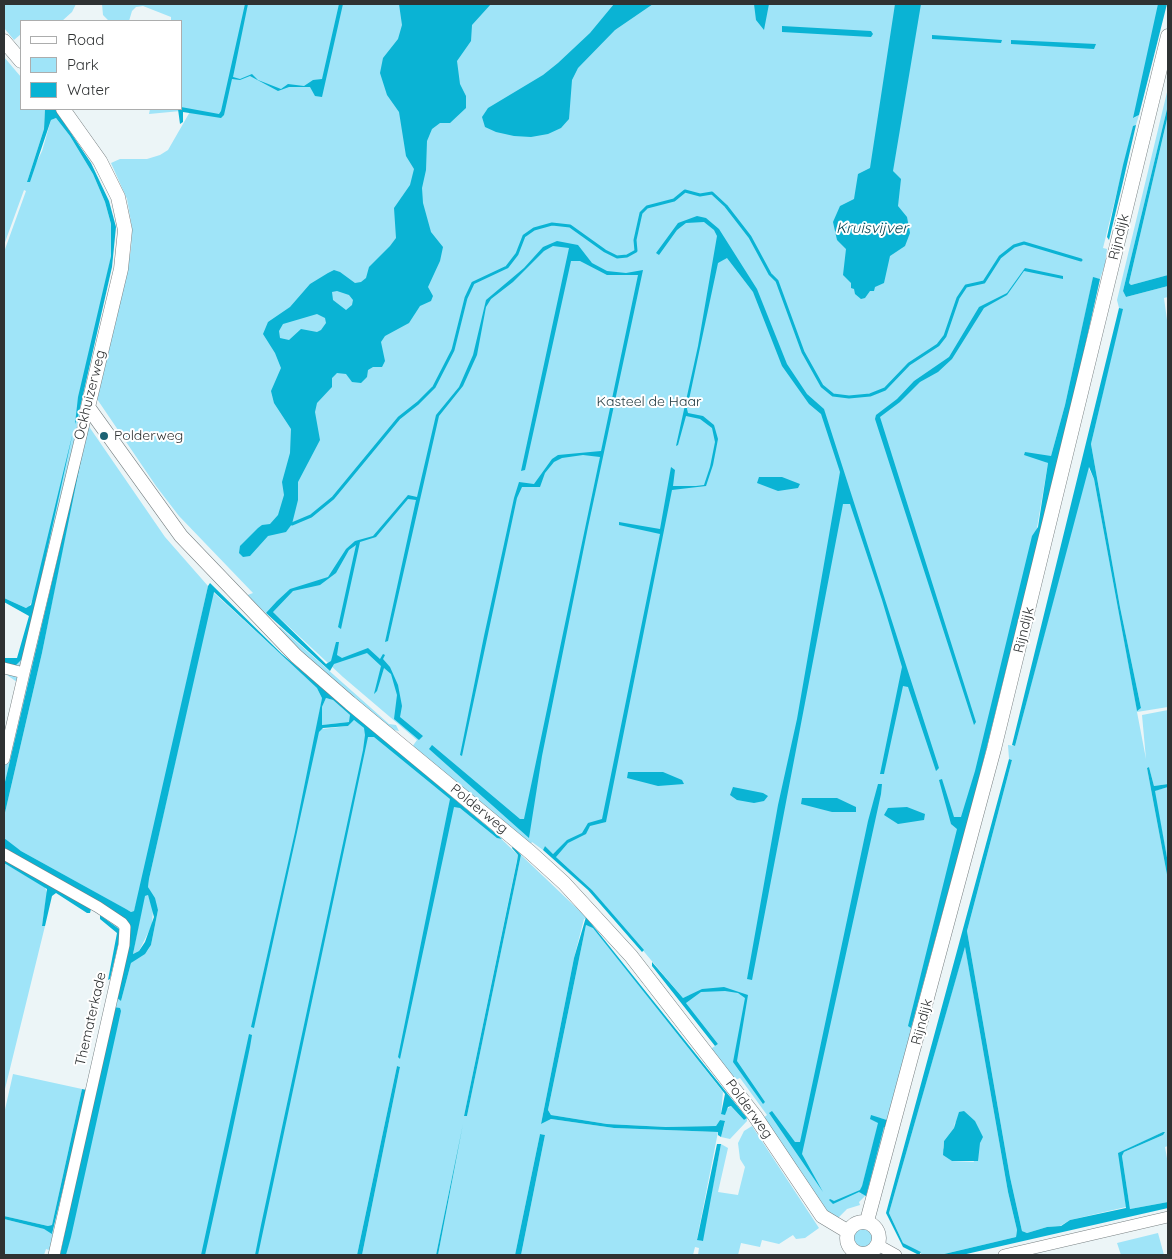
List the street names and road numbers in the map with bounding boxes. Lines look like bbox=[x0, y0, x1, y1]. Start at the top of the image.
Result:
street label: Rijndijk bbox=[1105, 212, 1133, 262]
street label: Ockhuizerweg bbox=[71, 348, 109, 442]
street label: Rijndijk bbox=[1010, 605, 1038, 655]
street label: Polderweg bbox=[447, 781, 511, 837]
street label: Thematerkade bbox=[72, 970, 110, 1068]
street label: Rijndijk bbox=[908, 997, 936, 1047]
street label: Polderweg bbox=[722, 1076, 776, 1142]

